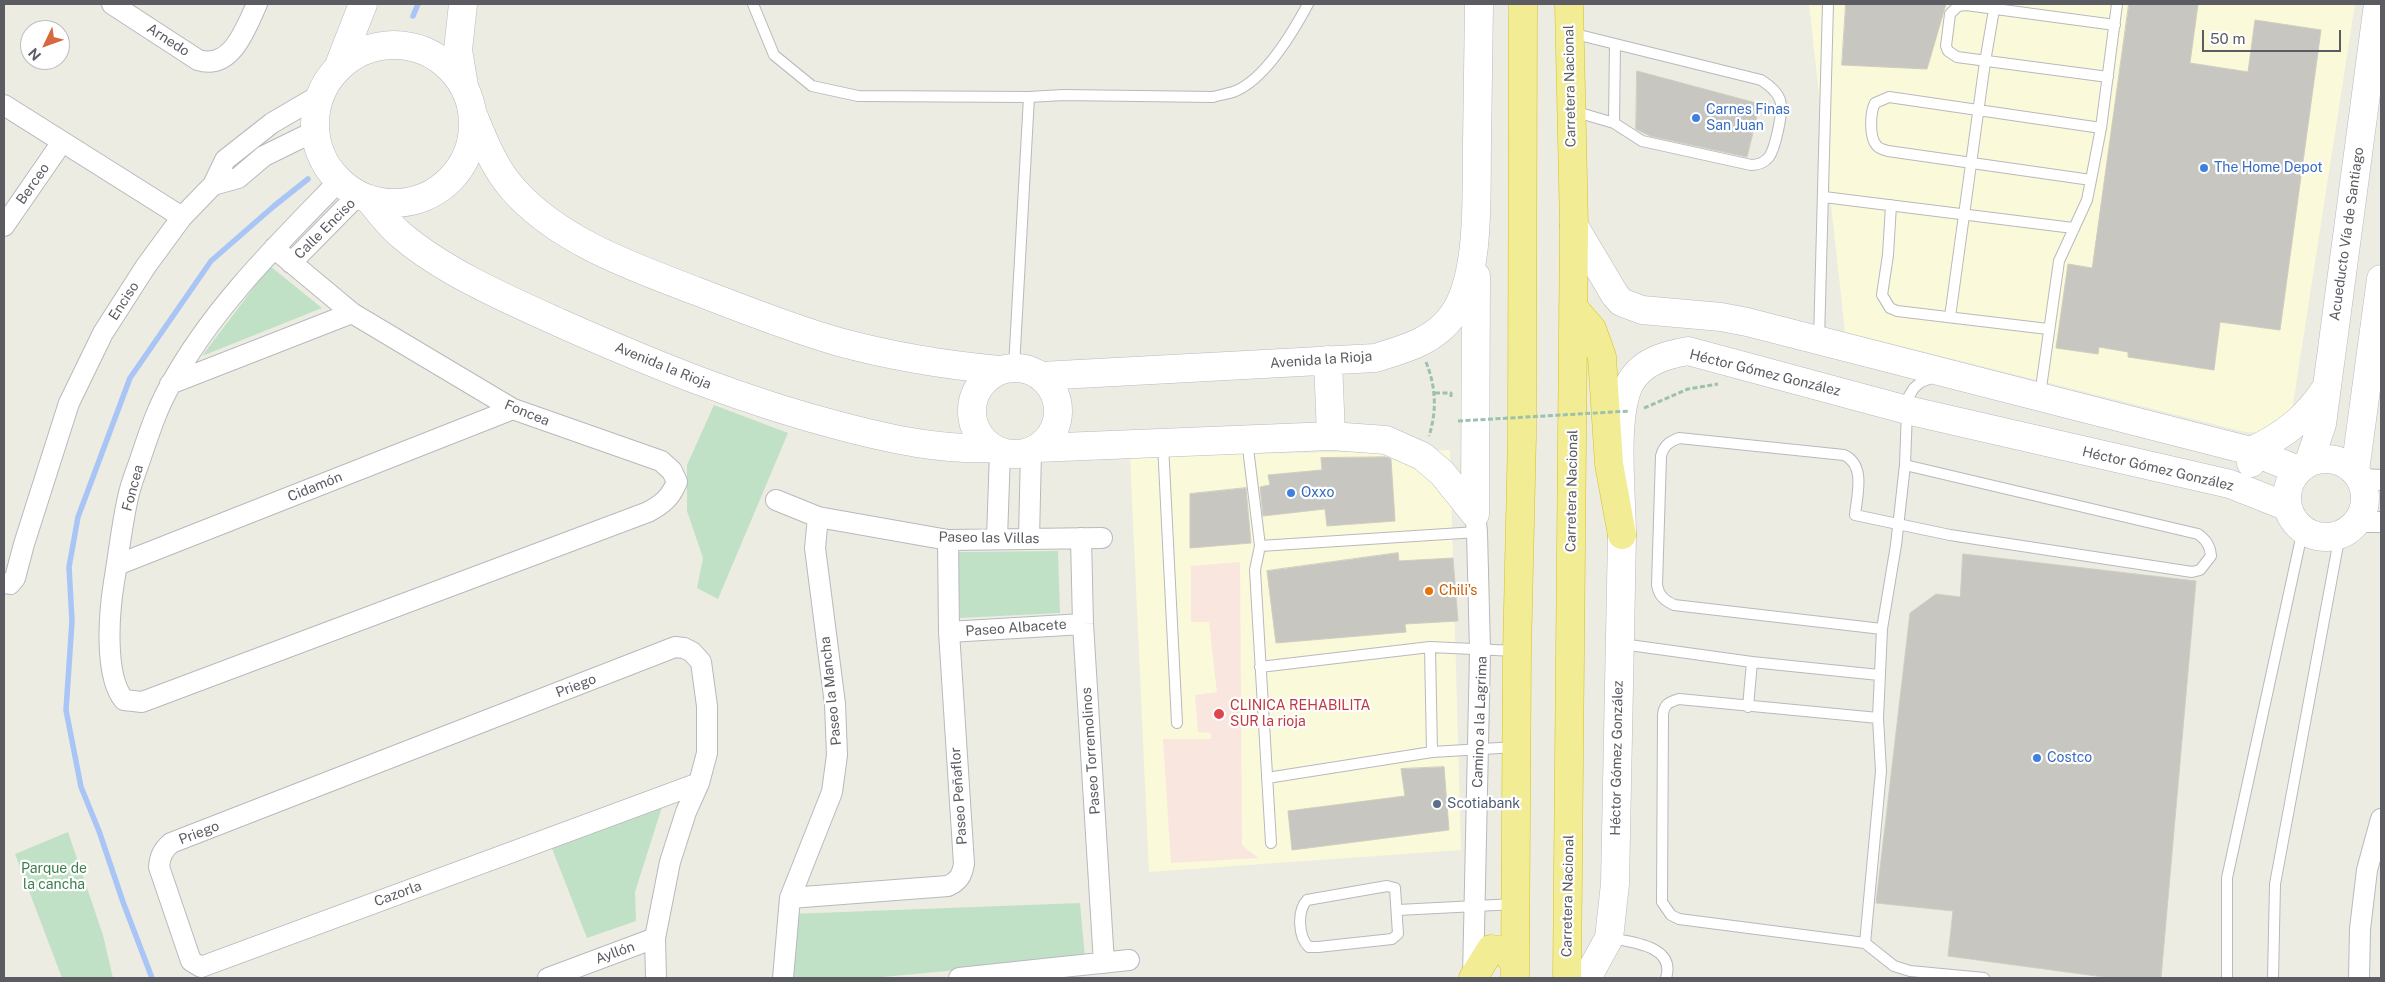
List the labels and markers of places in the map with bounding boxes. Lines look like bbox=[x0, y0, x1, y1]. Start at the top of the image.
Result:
place label: Carnes Finas San Juan bbox=[1706, 102, 1790, 134]
marker: Carnes Finas San Juan bbox=[1690, 112, 1702, 124]
place label: The Home Depot bbox=[2214, 160, 2323, 176]
marker: The Home Depot bbox=[2198, 162, 2210, 174]
place label: Oxxo bbox=[1301, 485, 1334, 501]
marker: Oxxo bbox=[1285, 487, 1297, 499]
place label: Chili's bbox=[1439, 583, 1477, 599]
marker: Chili's bbox=[1423, 585, 1435, 597]
place label: CLINICA REHABILITA SUR la rioja bbox=[1230, 698, 1370, 730]
marker: CLINICA REHABILITA SUR la rioja bbox=[1212, 707, 1226, 721]
place label: Costco bbox=[2047, 750, 2092, 766]
marker: Costco bbox=[2031, 752, 2043, 764]
place label: Scotiabank bbox=[1447, 796, 1520, 812]
marker: Scotiabank bbox=[1431, 798, 1443, 810]

